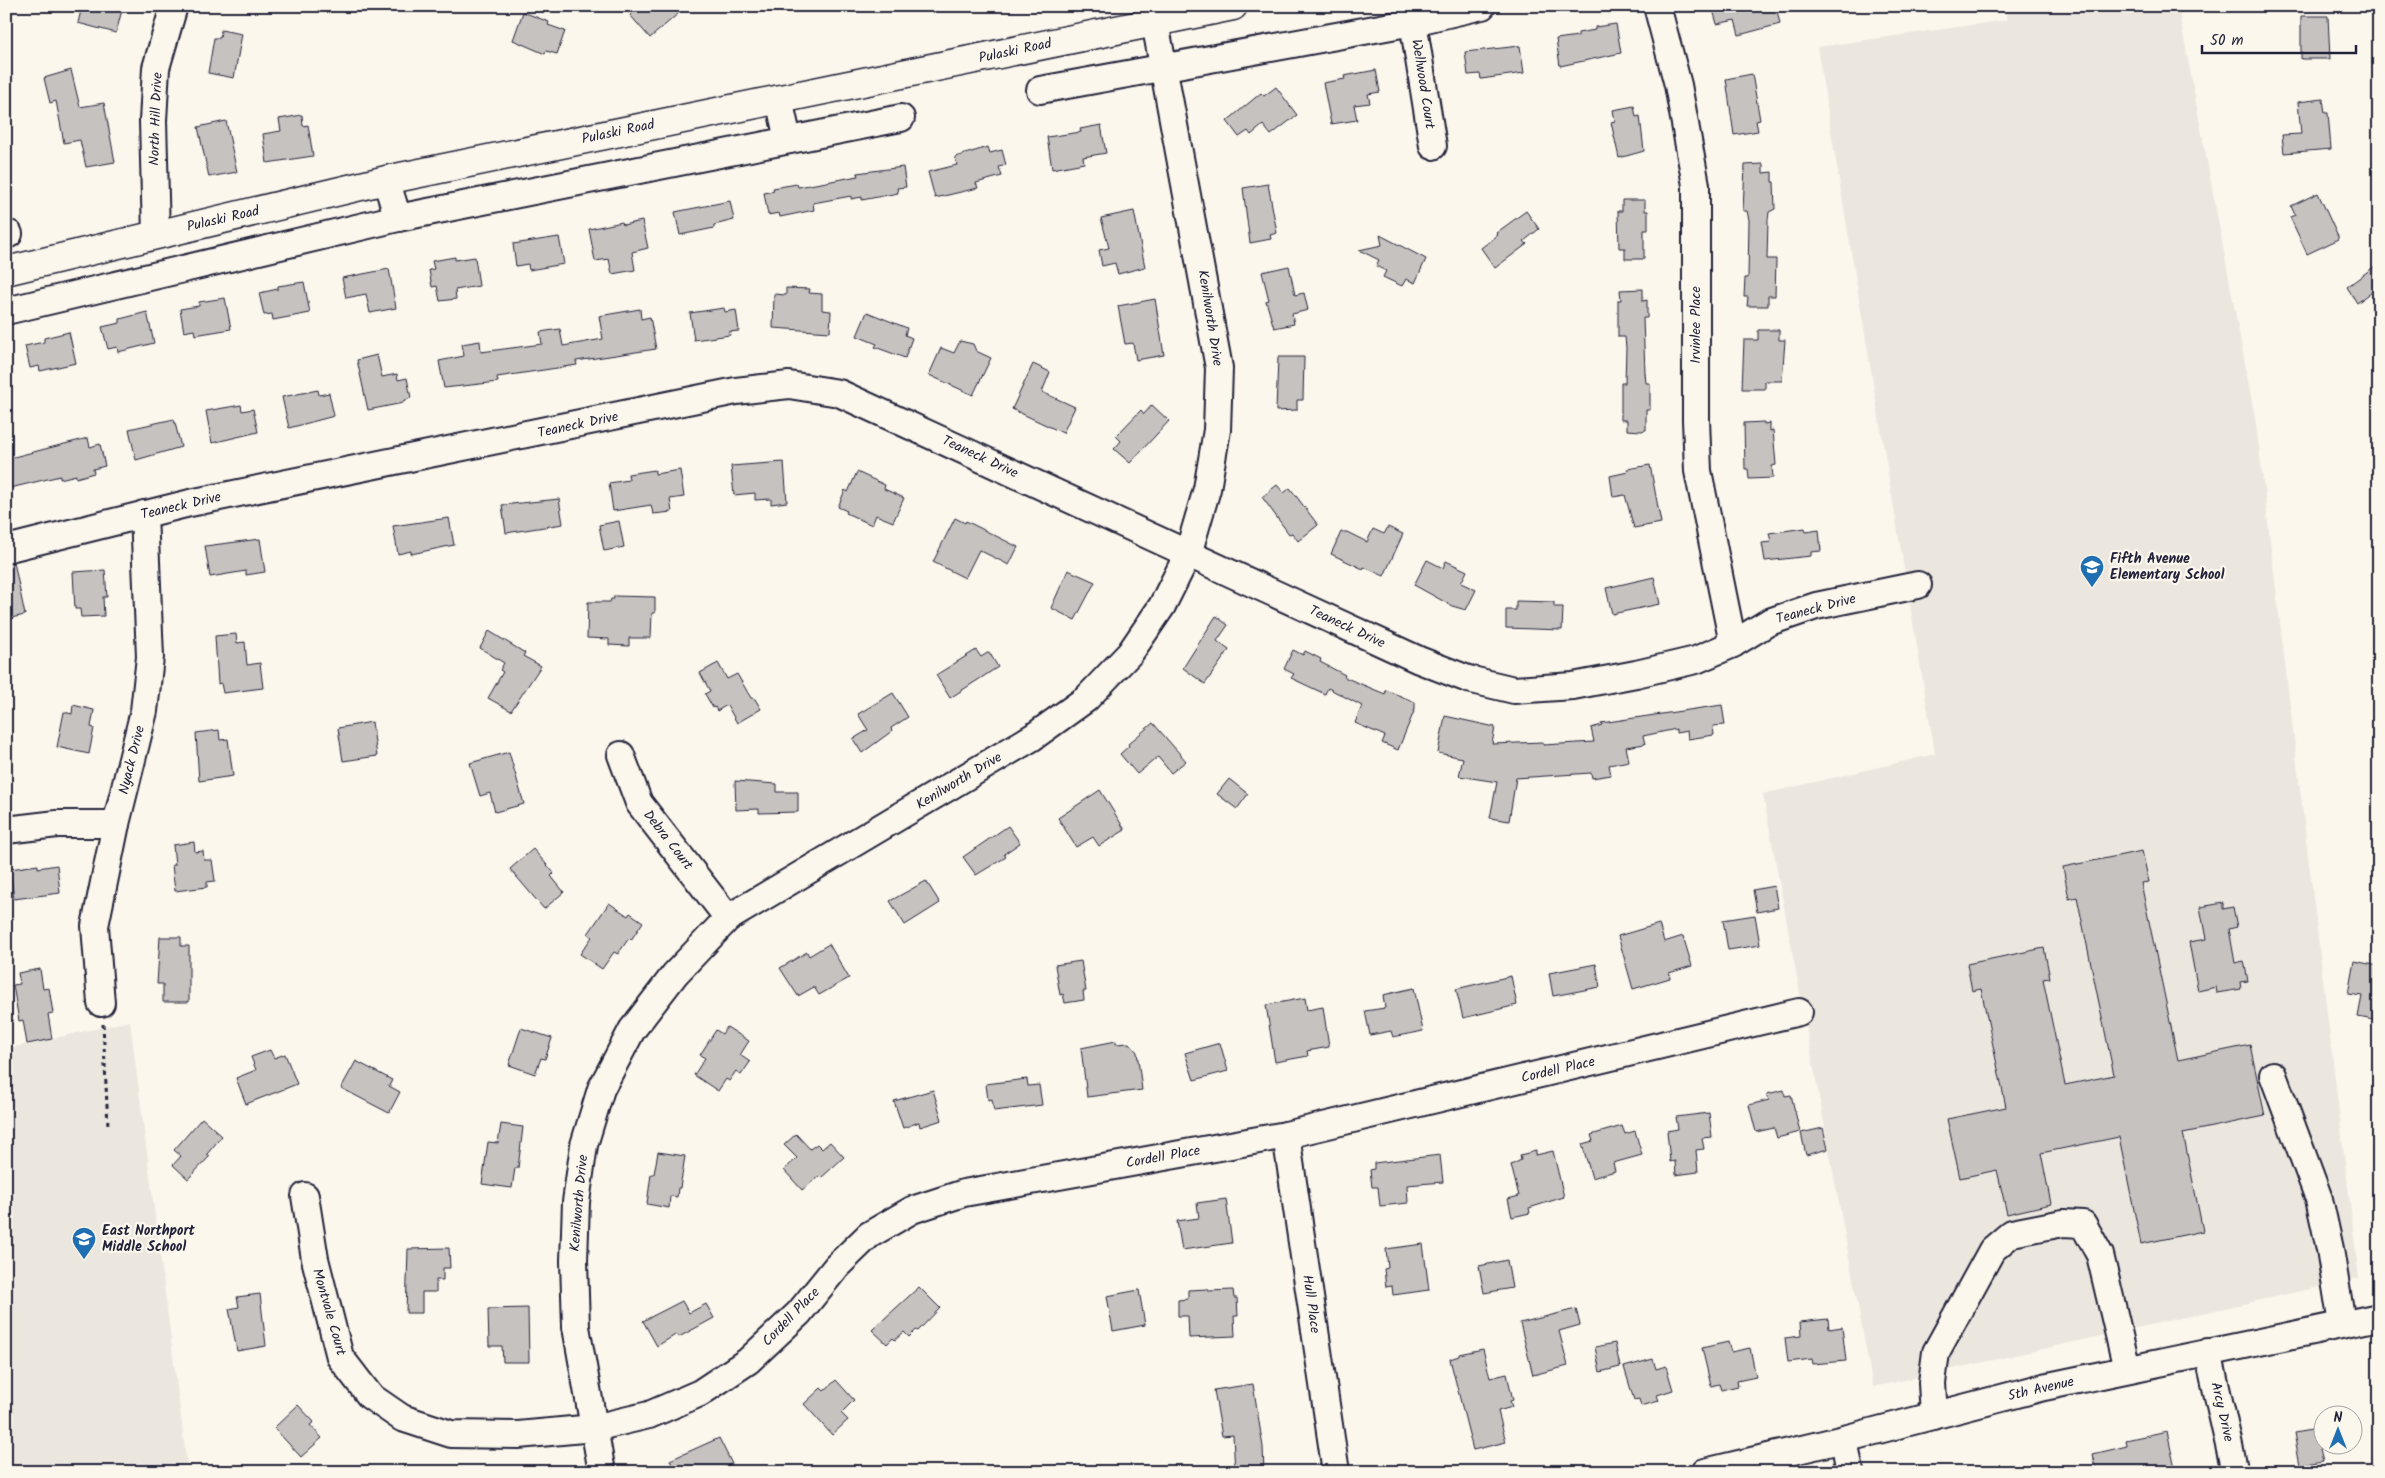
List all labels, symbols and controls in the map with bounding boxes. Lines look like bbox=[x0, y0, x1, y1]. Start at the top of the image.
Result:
scale bar bbox=[2202, 22, 2356, 54]
text: 50 m bbox=[2210, 29, 2244, 53]
street label: Pulaski Road bbox=[977, 32, 1054, 69]
street label: Wellwood Court bbox=[1405, 38, 1441, 131]
street label: North Hill Drive bbox=[143, 71, 169, 166]
street label: Pulaski Road bbox=[580, 113, 657, 150]
street label: Pulaski Road bbox=[185, 200, 262, 238]
street label: Kenilworth Drive bbox=[1192, 268, 1229, 368]
street label: Irvinlee Place bbox=[1685, 286, 1707, 364]
street label: Teaneck Drive bbox=[536, 406, 621, 444]
street label: Teaneck Drive bbox=[938, 430, 1022, 485]
street label: Teaneck Drive bbox=[139, 486, 224, 526]
place label: Fifth Avenue Elementary School bbox=[2110, 548, 2225, 586]
school or university icon: Fifth Avenue Elementary School bbox=[2079, 554, 2105, 588]
street label: Teaneck Drive bbox=[1774, 588, 1859, 630]
street label: Teaneck Drive bbox=[1305, 600, 1389, 655]
street label: Nyack Drive bbox=[113, 723, 151, 797]
street label: Kenilworth Drive bbox=[912, 746, 1007, 815]
street label: Debra Court bbox=[637, 805, 699, 875]
street label: Cordell Place bbox=[1519, 1051, 1598, 1089]
street label: Cordell Place bbox=[1124, 1140, 1203, 1174]
street label: Kenilworth Drive bbox=[564, 1153, 594, 1252]
place label: East Northport Middle School bbox=[102, 1220, 196, 1258]
school or university icon: East Northport Middle School bbox=[71, 1226, 97, 1260]
street label: Montvale Court bbox=[306, 1266, 352, 1359]
street label: Hull Place bbox=[1296, 1273, 1326, 1335]
street label: Cordell Place bbox=[757, 1282, 826, 1352]
street label: 5th Avenue bbox=[2006, 1371, 2077, 1407]
street label: Arcy Drive bbox=[2204, 1380, 2240, 1445]
north arrow bbox=[2312, 1406, 2362, 1456]
text: N bbox=[2334, 1407, 2343, 1429]

